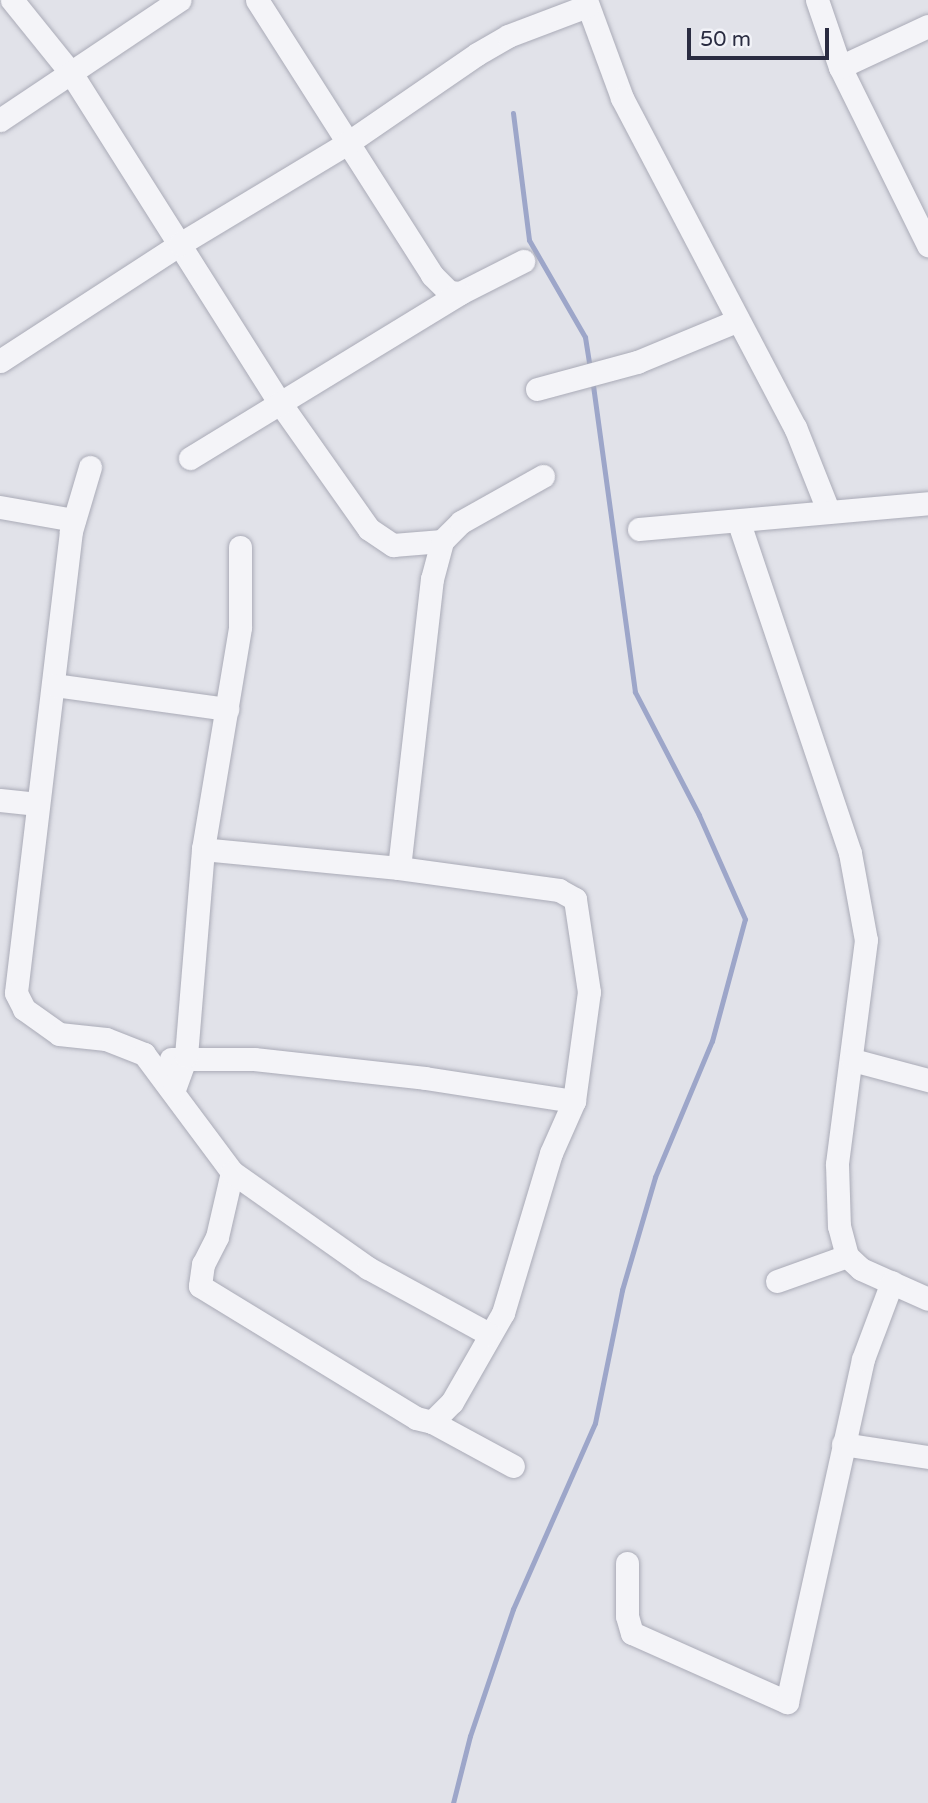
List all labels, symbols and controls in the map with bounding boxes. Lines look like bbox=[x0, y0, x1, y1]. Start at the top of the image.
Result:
scale bar bbox=[690, 14, 832, 58]
text: 50 m bbox=[700, 27, 751, 52]

